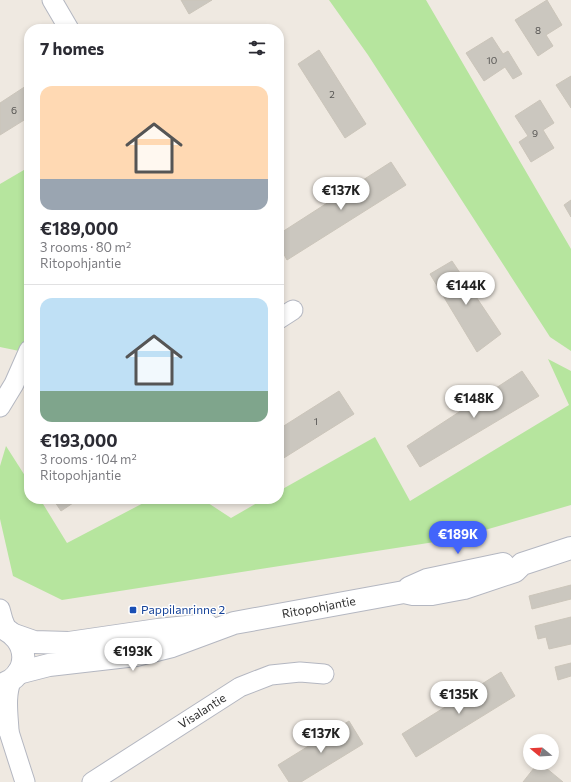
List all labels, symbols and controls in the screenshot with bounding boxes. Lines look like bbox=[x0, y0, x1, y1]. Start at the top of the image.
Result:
house number: 8 bbox=[535, 24, 541, 36]
icon: filters bbox=[246, 37, 268, 59]
text: 7 homes bbox=[40, 38, 104, 59]
house number: 10 bbox=[487, 54, 497, 66]
house number: 2 bbox=[329, 88, 335, 100]
house number: 6 bbox=[11, 104, 17, 116]
icon: home bbox=[118, 112, 190, 184]
house number: 9 bbox=[532, 127, 538, 139]
pin: €137K bbox=[313, 177, 369, 211]
text: €137K bbox=[322, 182, 360, 198]
text: €189,000 bbox=[40, 218, 118, 239]
text: 3 rooms · 80 m² bbox=[40, 239, 131, 255]
text: Ritopohjantie bbox=[40, 255, 121, 271]
pin: €144K bbox=[438, 272, 494, 306]
text: €144K bbox=[446, 277, 486, 293]
icon: home bbox=[118, 324, 190, 396]
pin: €148K bbox=[446, 385, 502, 419]
text: €148K bbox=[454, 390, 494, 406]
house number: 1 bbox=[314, 415, 318, 427]
text: €193,000 bbox=[40, 430, 118, 451]
text: 3 rooms · 104 m² bbox=[40, 451, 137, 467]
text: Ritopohjantie bbox=[40, 467, 121, 483]
pin: €189K bbox=[430, 521, 486, 555]
text: €189K bbox=[438, 526, 478, 542]
street label: Ritopohjantie bbox=[280, 593, 357, 620]
place label: Pappilanrinne 2 bbox=[141, 602, 226, 616]
marker: Pappilanrinne 2 bbox=[128, 605, 138, 615]
pin: €193K bbox=[105, 638, 161, 672]
text: €193K bbox=[113, 643, 153, 659]
pin: €135K bbox=[431, 681, 487, 715]
text: €135K bbox=[439, 686, 479, 702]
street label: Visalantie bbox=[175, 690, 228, 731]
pin: €137K bbox=[293, 720, 349, 754]
text: €137K bbox=[302, 725, 340, 741]
north arrow bbox=[523, 734, 559, 770]
map controls bbox=[523, 734, 559, 770]

